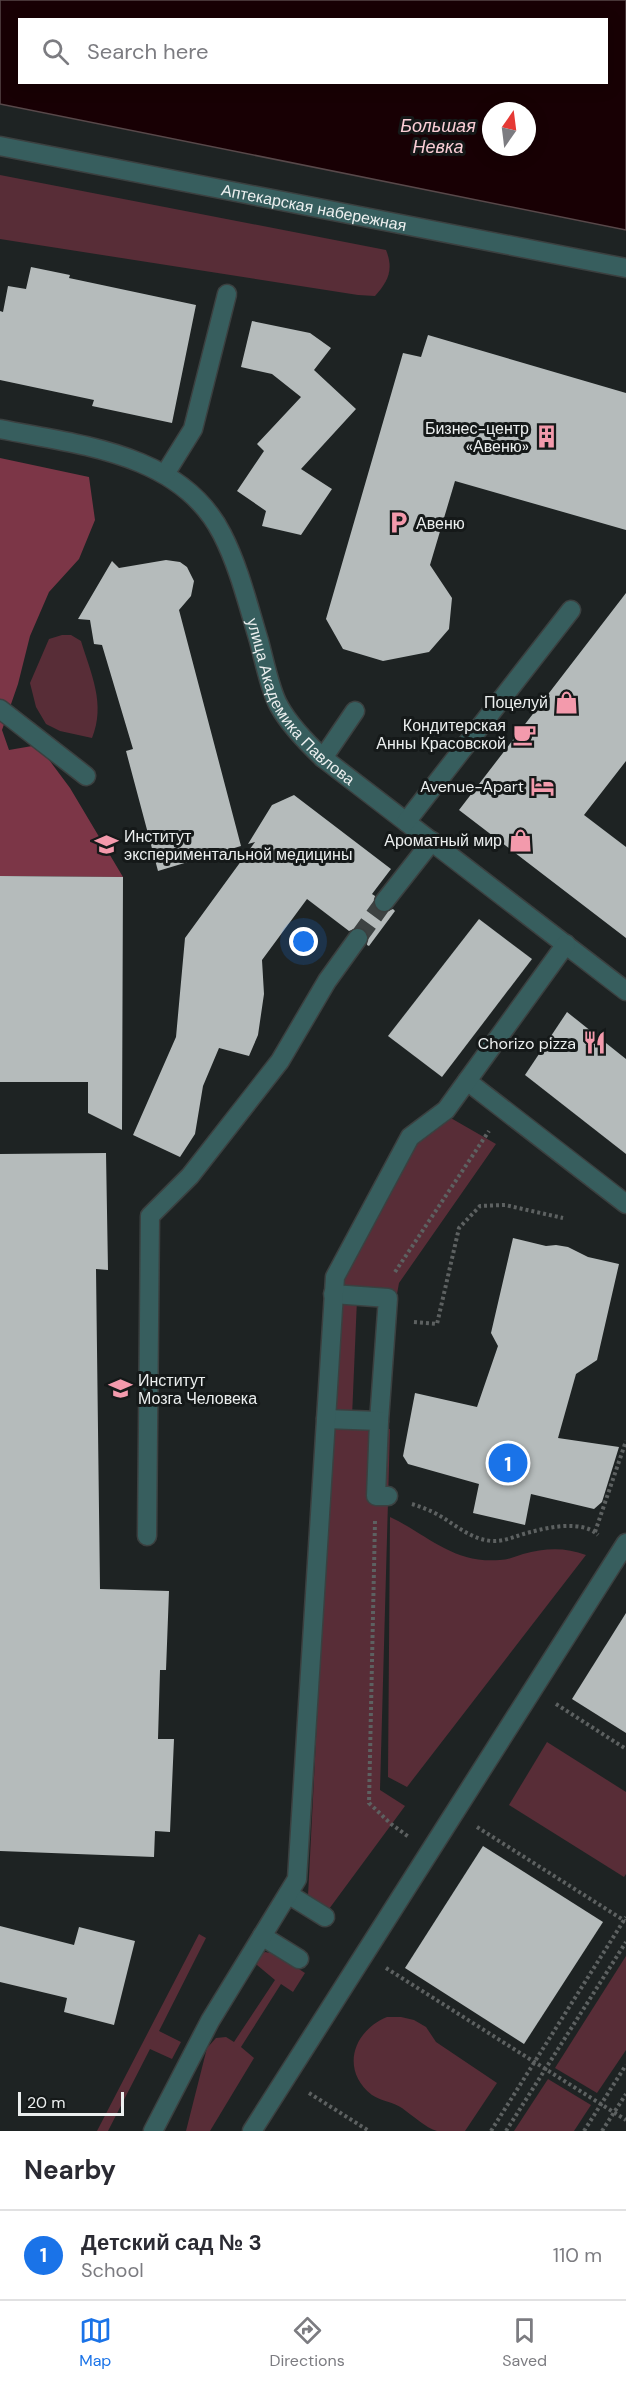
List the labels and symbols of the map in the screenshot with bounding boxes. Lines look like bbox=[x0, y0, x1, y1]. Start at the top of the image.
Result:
north arrow bbox=[482, 102, 536, 156]
water label: Большая Невка bbox=[400, 114, 476, 159]
street label: Аптекарская набережная bbox=[220, 179, 408, 236]
place label: Бизнес-центр «Авеню» bbox=[425, 418, 529, 457]
building icon: Бизнес-центр «Авеню» bbox=[534, 424, 560, 450]
parking icon: Авеню bbox=[385, 510, 411, 536]
place label: Авеню bbox=[416, 513, 465, 534]
street label: улица Академика Павлова bbox=[242, 616, 359, 790]
shop icon: Поцелуй bbox=[553, 689, 579, 715]
place label: Поцелуй bbox=[484, 692, 548, 713]
place label: Кондитерская Анны Красовской bbox=[376, 715, 506, 754]
cafe icon: Кондитерская Анны Красовской bbox=[511, 721, 537, 747]
hotel icon: Avenue-Apart bbox=[529, 773, 555, 799]
place label: Avenue-Apart bbox=[420, 776, 524, 797]
place label: Институт экспериментальной медицины bbox=[124, 826, 352, 865]
shop icon: Ароматный мир bbox=[507, 827, 533, 853]
place label: Ароматный мир bbox=[384, 830, 502, 851]
school or university icon: Институт экспериментальной медицины bbox=[93, 832, 119, 858]
your location bbox=[289, 927, 318, 956]
restaurant icon: Chorizo pizza bbox=[581, 1030, 607, 1056]
place label: Chorizo pizza bbox=[478, 1033, 576, 1054]
place label: Институт Мозга Человека bbox=[138, 1370, 257, 1409]
school or university icon: Институт Мозга Человека bbox=[107, 1376, 133, 1402]
pin: 1 bbox=[488, 1440, 528, 1486]
scale bar bbox=[18, 2089, 124, 2116]

